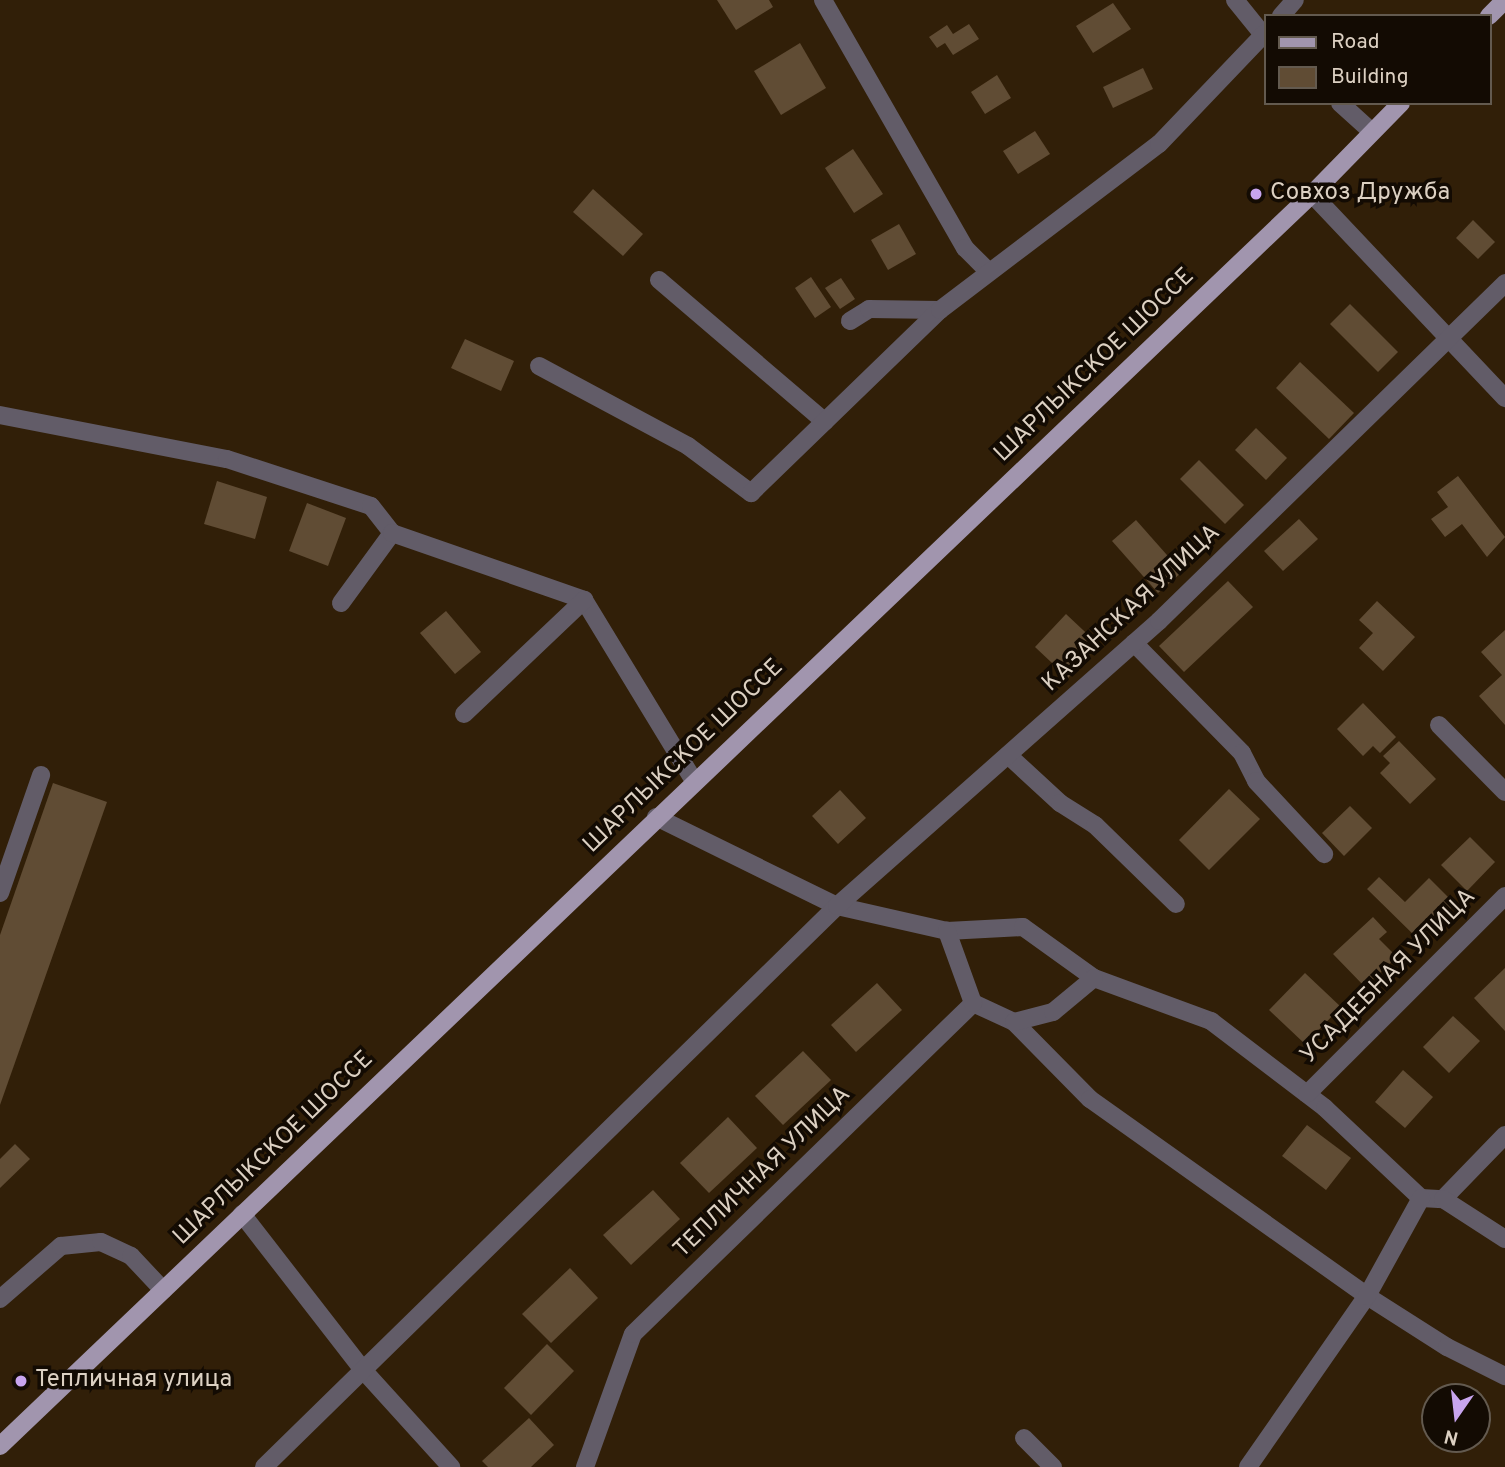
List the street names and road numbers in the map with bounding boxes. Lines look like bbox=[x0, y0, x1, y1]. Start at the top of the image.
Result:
street label: ШАРЛЫКСКОЕ ШОССЕ bbox=[989, 263, 1201, 469]
street label: КАЗАНСКАЯ УЛИЦА bbox=[1037, 519, 1227, 699]
street label: ШАРЛЫКСКОЕ ШОССЕ bbox=[578, 654, 790, 860]
street label: УСАДЕБНАЯ УЛИЦА bbox=[1295, 883, 1483, 1071]
street label: ШАРЛЫКСКОЕ ШОССЕ bbox=[168, 1046, 380, 1252]
street label: ТЕПЛИЧНАЯ УЛИЦА bbox=[669, 1081, 857, 1265]

